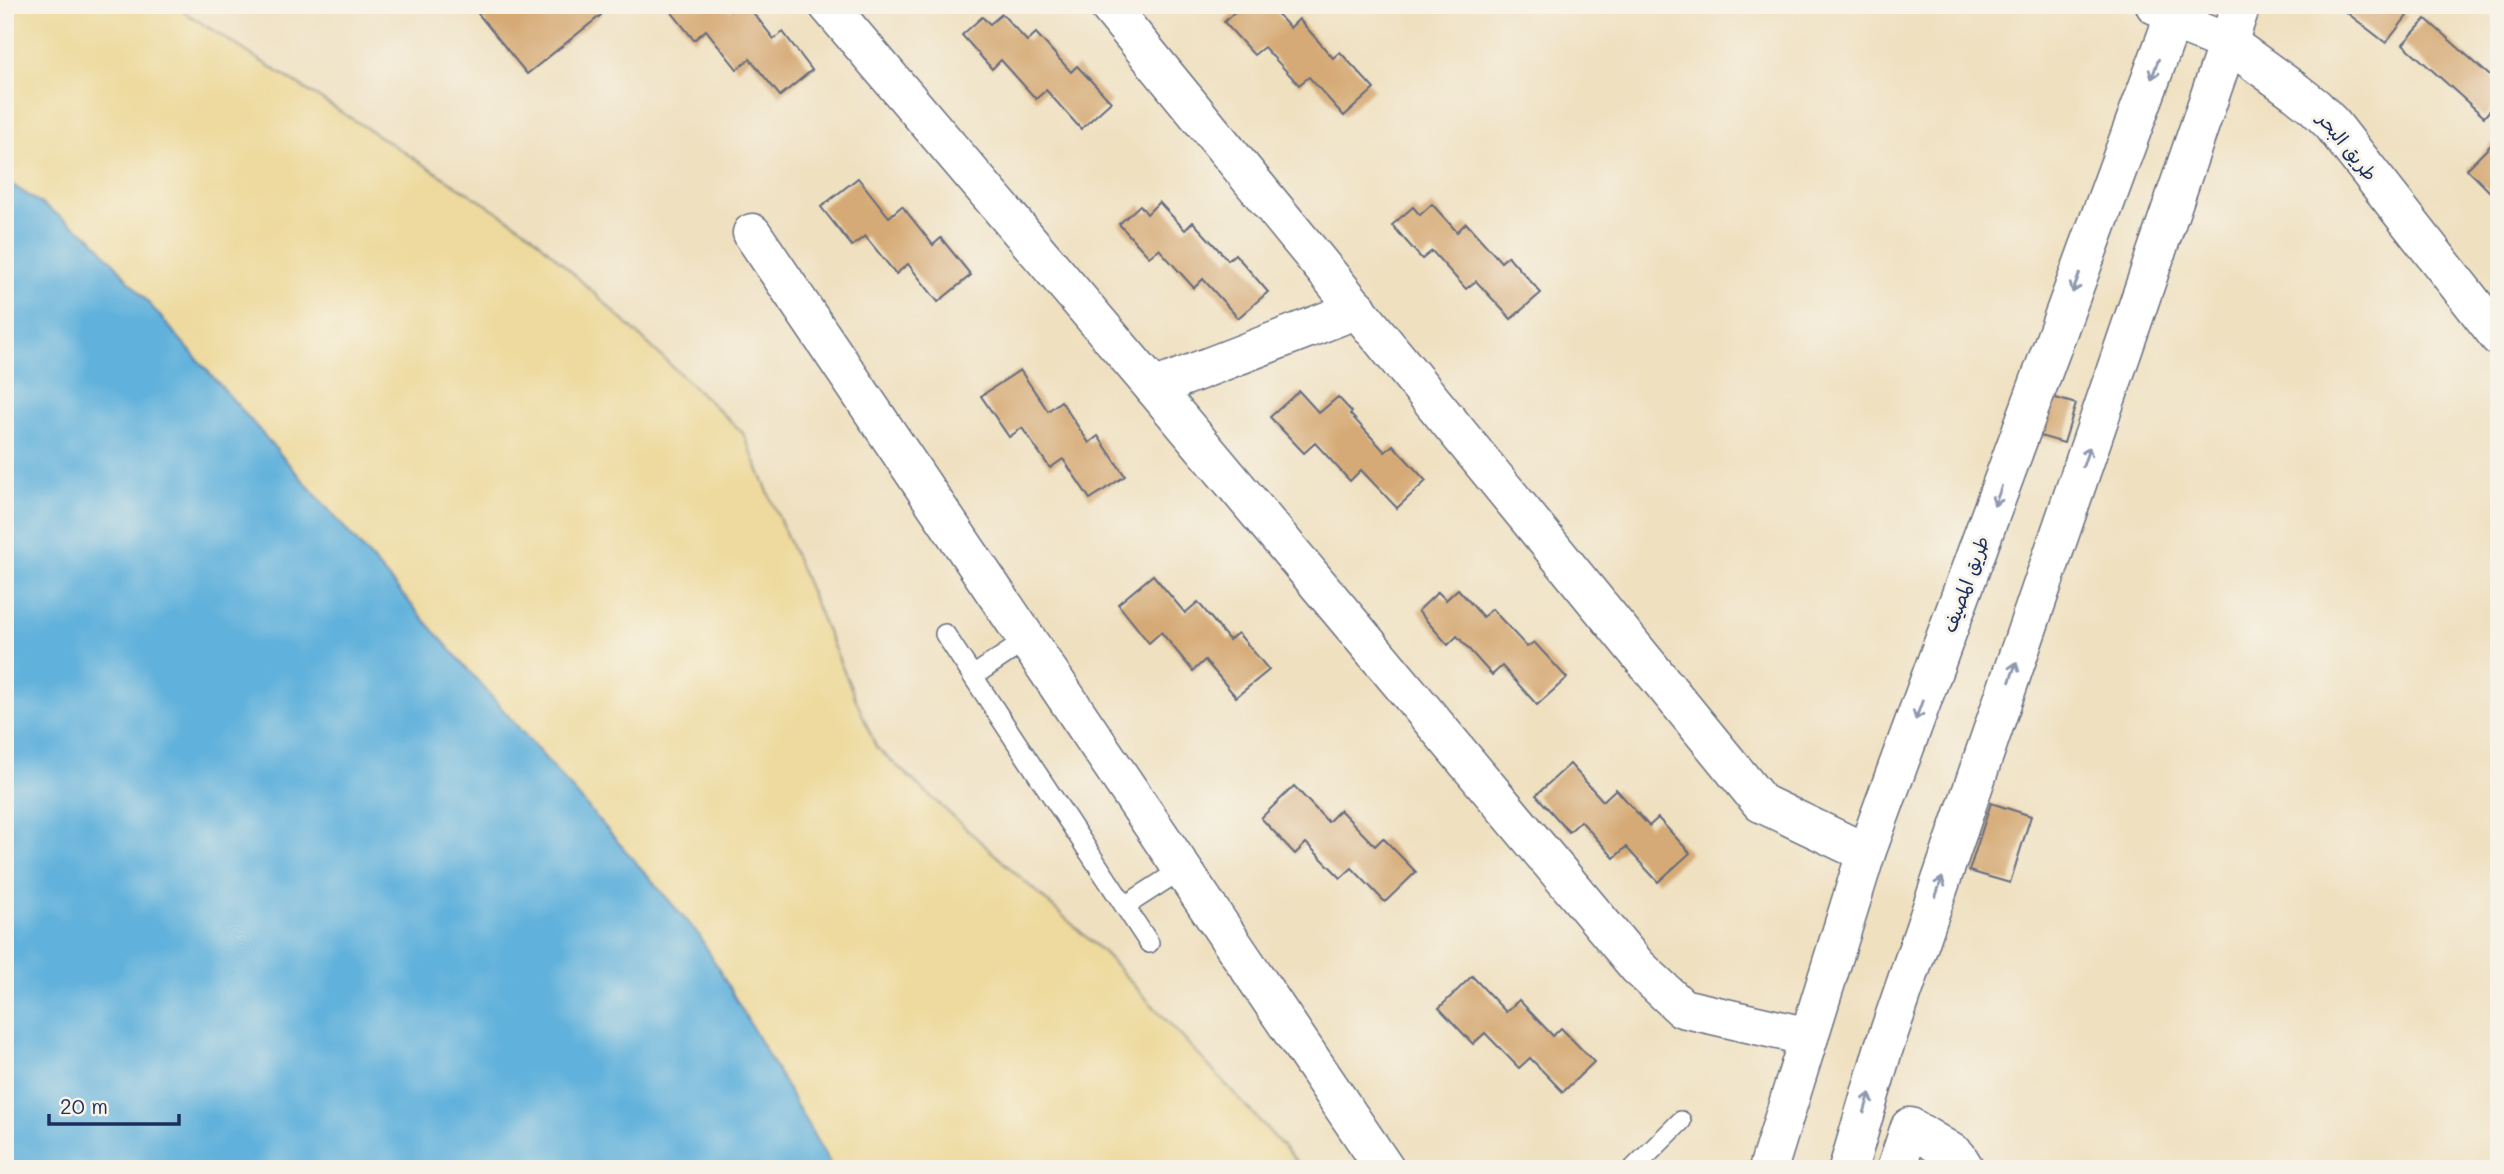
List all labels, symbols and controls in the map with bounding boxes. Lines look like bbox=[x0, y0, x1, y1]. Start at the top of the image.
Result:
one-way arrow bbox=[2148, 58, 2160, 80]
street label: طريق البحر bbox=[2311, 105, 2383, 186]
one-way arrow bbox=[2069, 271, 2081, 293]
one-way arrow bbox=[2081, 446, 2093, 468]
one-way arrow bbox=[1990, 485, 2003, 507]
street label: طريق المصيف bbox=[1936, 532, 1994, 636]
one-way arrow bbox=[2007, 662, 2020, 684]
one-way arrow bbox=[1912, 698, 1924, 720]
one-way arrow bbox=[1934, 877, 1946, 899]
scale bar bbox=[49, 1083, 178, 1127]
text: 20 m bbox=[60, 1092, 108, 1119]
one-way arrow bbox=[1862, 1093, 1875, 1115]

